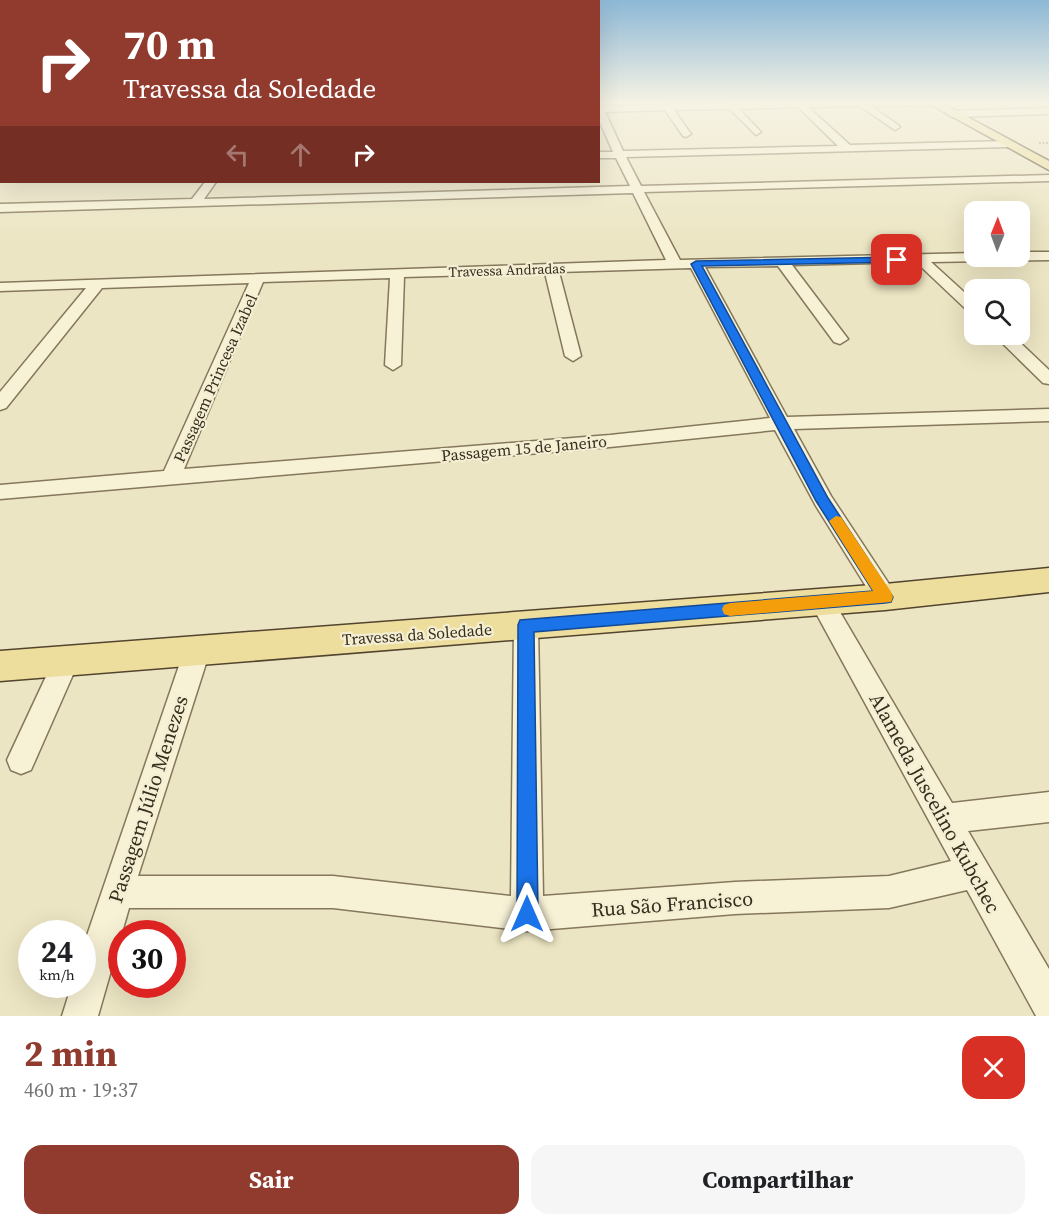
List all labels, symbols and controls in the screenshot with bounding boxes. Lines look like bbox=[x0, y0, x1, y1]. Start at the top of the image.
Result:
text: 70 m bbox=[123, 15, 216, 73]
icon: right bbox=[24, 24, 102, 102]
text: Travessa da Soledade bbox=[123, 70, 376, 107]
icon: left bbox=[221, 138, 254, 171]
icon: ahead bbox=[284, 138, 317, 171]
icon: right bbox=[347, 138, 380, 171]
north arrow bbox=[964, 201, 1030, 267]
map controls bbox=[964, 201, 1030, 345]
pin bbox=[871, 234, 922, 285]
icon: arrive bbox=[880, 243, 913, 276]
street label: Travessa Andradas bbox=[448, 258, 566, 282]
button: search bbox=[964, 279, 1030, 345]
street label: Passagem Princesa Izabel bbox=[168, 290, 262, 466]
street label: Passagem 15 de Janeiro bbox=[440, 430, 608, 466]
street label: Travessa da Soledade bbox=[341, 618, 493, 650]
street label: Alameda Juscelino Kubchec bbox=[863, 688, 1007, 918]
street label: Passagem Júlio Menezes bbox=[101, 692, 195, 906]
position arrow bbox=[495, 882, 559, 946]
street label: Rua São Francisco bbox=[590, 884, 754, 924]
speed limit sign: 30 bbox=[108, 920, 186, 998]
text: 24 bbox=[41, 931, 73, 972]
text: km/h bbox=[39, 964, 75, 985]
text: 2 min bbox=[24, 1029, 117, 1078]
button: close bbox=[962, 1036, 1025, 1099]
text: 460 m · 19:37 bbox=[24, 1076, 138, 1104]
button: Sair bbox=[24, 1145, 519, 1214]
button: Compartilhar bbox=[531, 1145, 1025, 1214]

